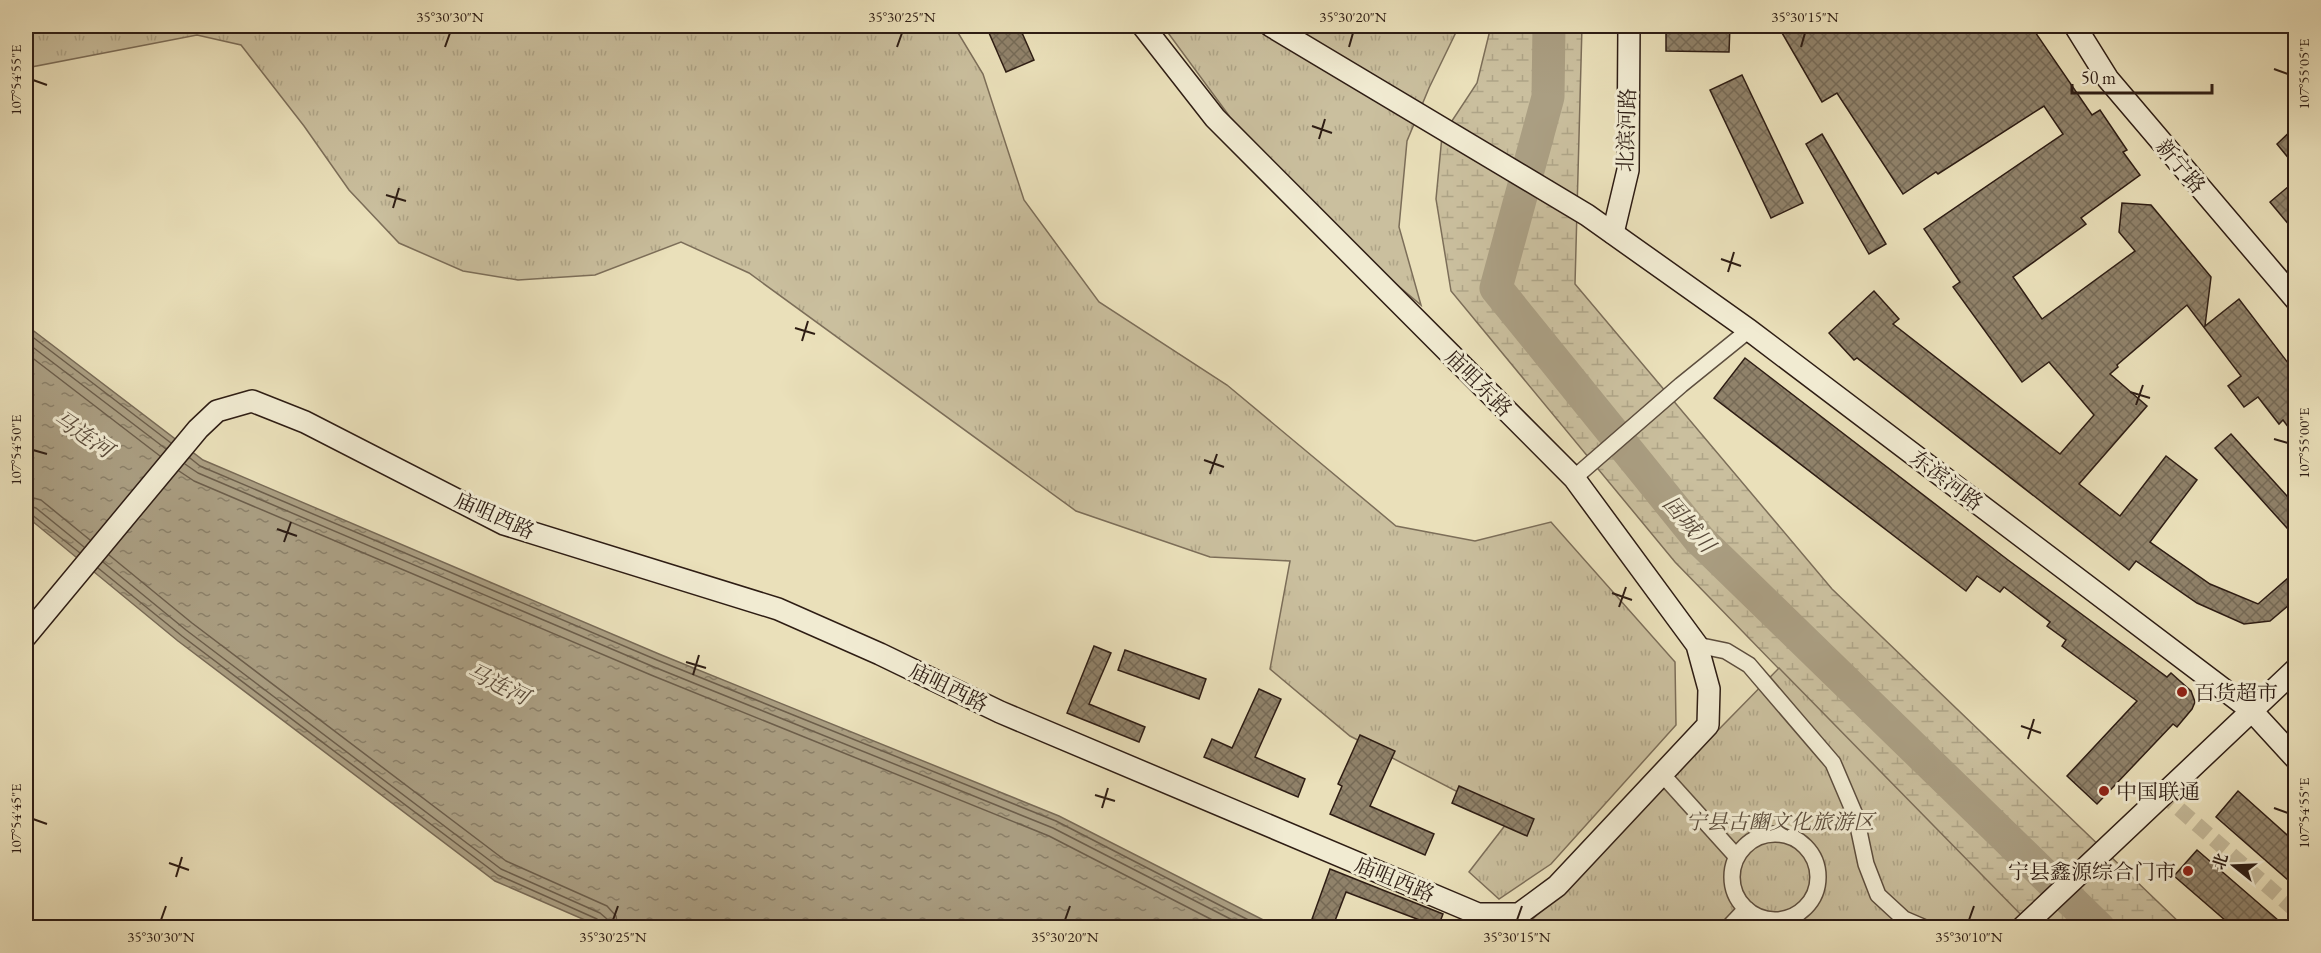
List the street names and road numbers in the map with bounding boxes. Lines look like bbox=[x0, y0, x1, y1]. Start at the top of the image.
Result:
street label: 北滨河路 bbox=[1611, 88, 1641, 172]
street label: 新宁路 bbox=[2150, 133, 2212, 199]
street label: 庙咀东路 bbox=[1440, 344, 1518, 422]
street label: 东滨河路 bbox=[1905, 444, 1989, 516]
street label: 庙咀西路 bbox=[451, 486, 539, 544]
street label: 庙咀西路 bbox=[905, 656, 993, 718]
street label: 庙咀西路 bbox=[1351, 850, 1439, 908]

